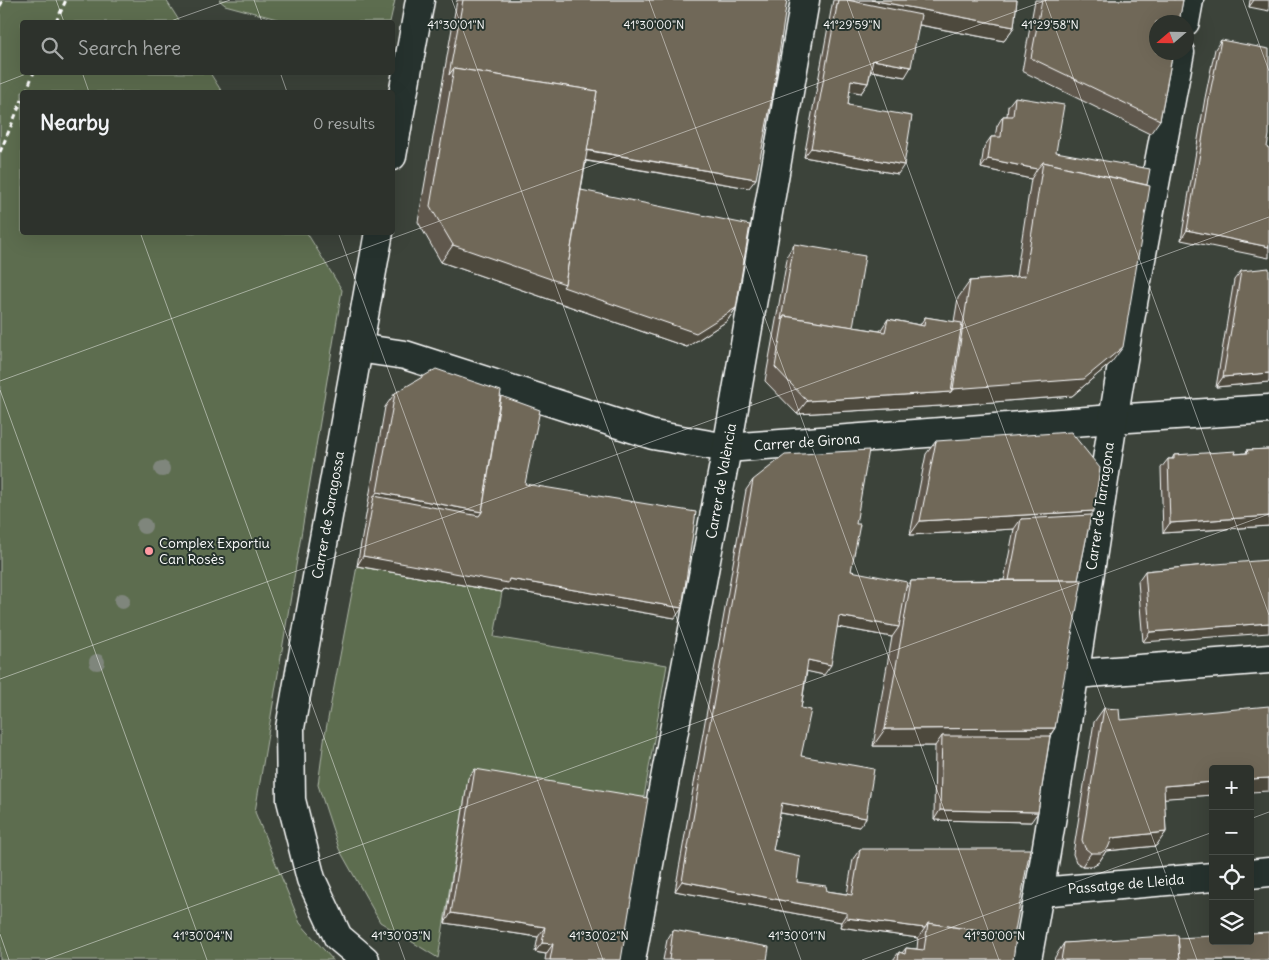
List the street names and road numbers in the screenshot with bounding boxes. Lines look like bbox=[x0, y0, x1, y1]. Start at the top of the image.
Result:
street label: Carrer de València bbox=[702, 422, 740, 540]
street label: Carrer de Girona bbox=[753, 429, 861, 455]
street label: Carrer de Tarragona bbox=[1082, 441, 1118, 571]
street label: Carrer de Saragossa bbox=[308, 450, 348, 580]
street label: Passatge de Lleida bbox=[1067, 870, 1185, 898]

